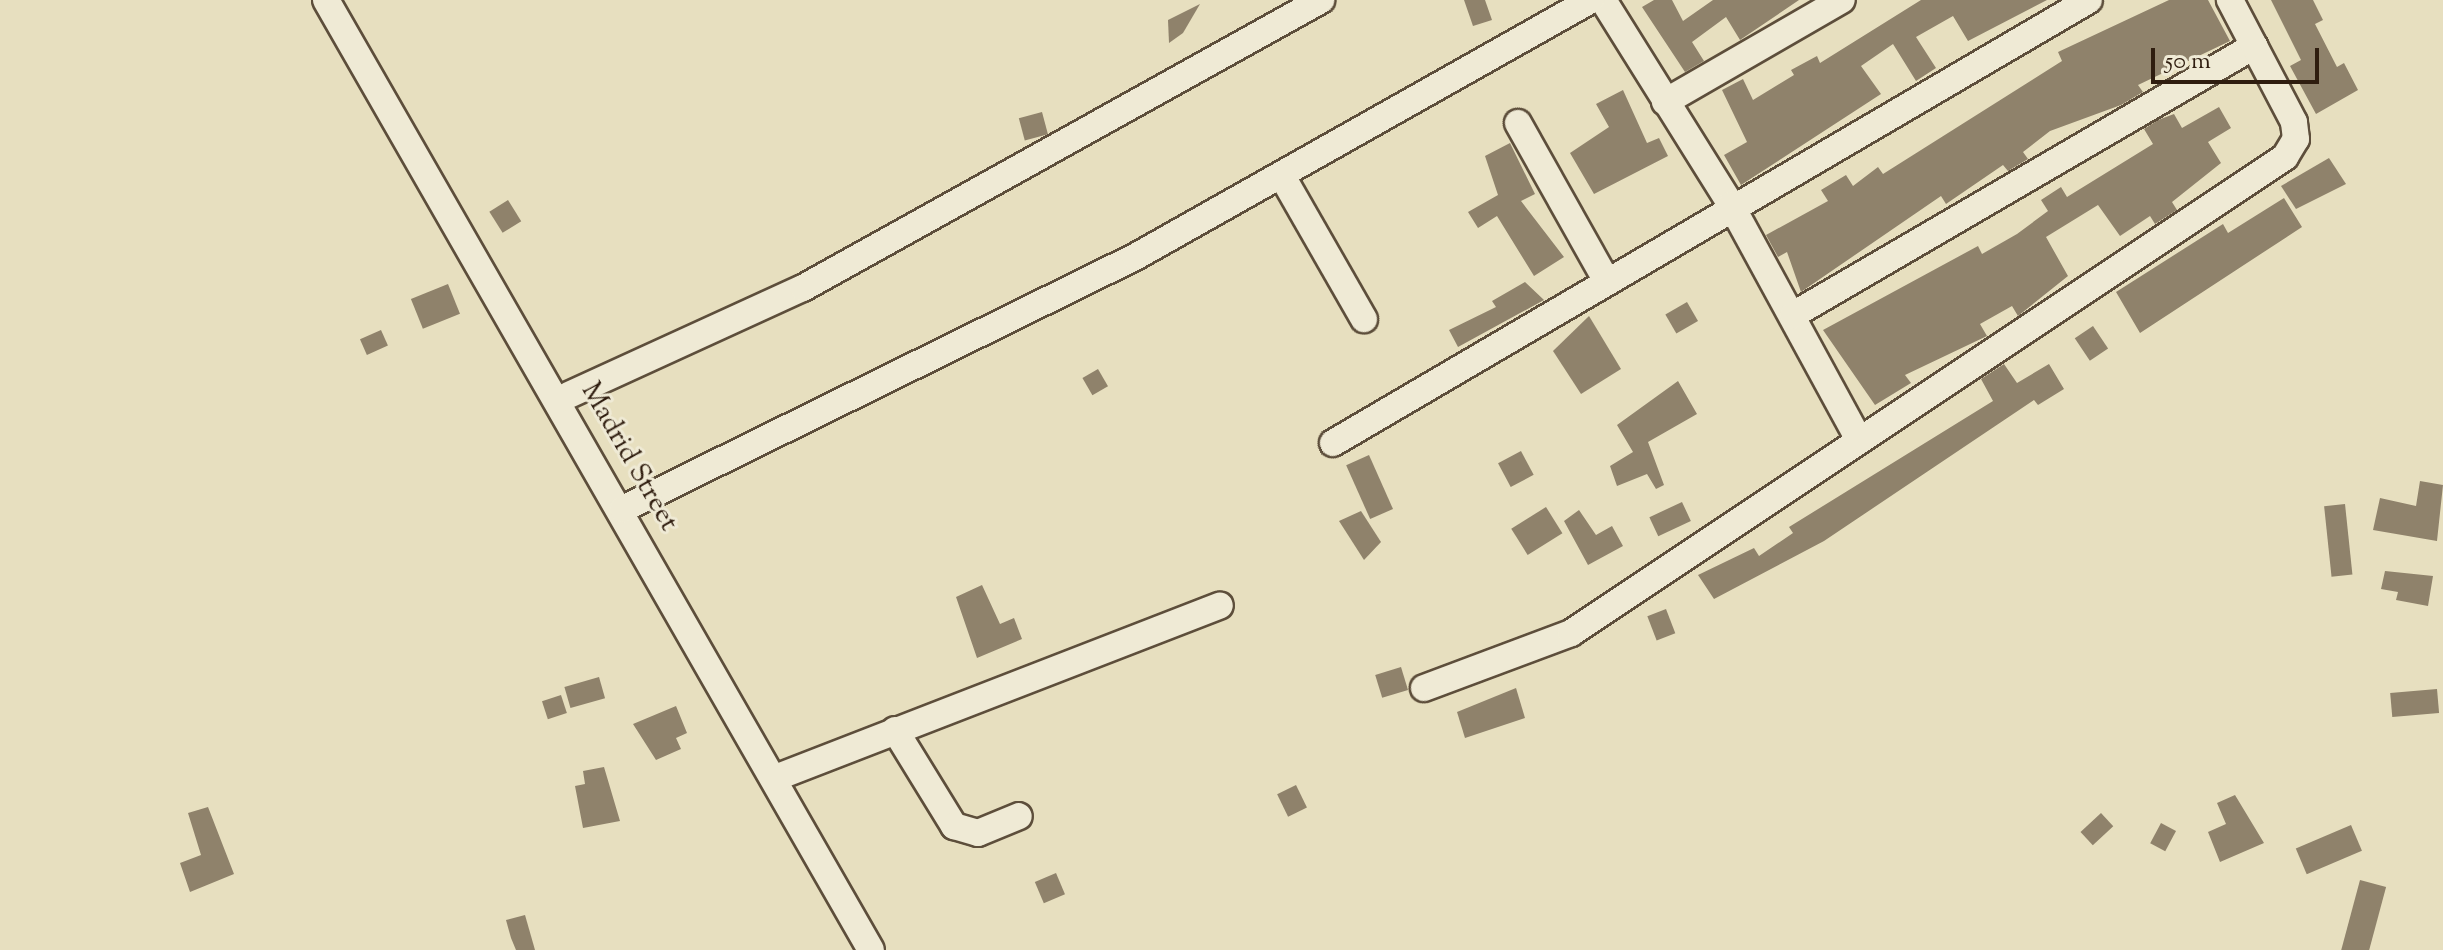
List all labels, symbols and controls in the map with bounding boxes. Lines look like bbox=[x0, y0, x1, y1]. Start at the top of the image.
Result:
scale bar bbox=[2155, 32, 2323, 82]
text: 50 m bbox=[2165, 45, 2211, 79]
street label: Madrid Street bbox=[573, 377, 685, 537]

